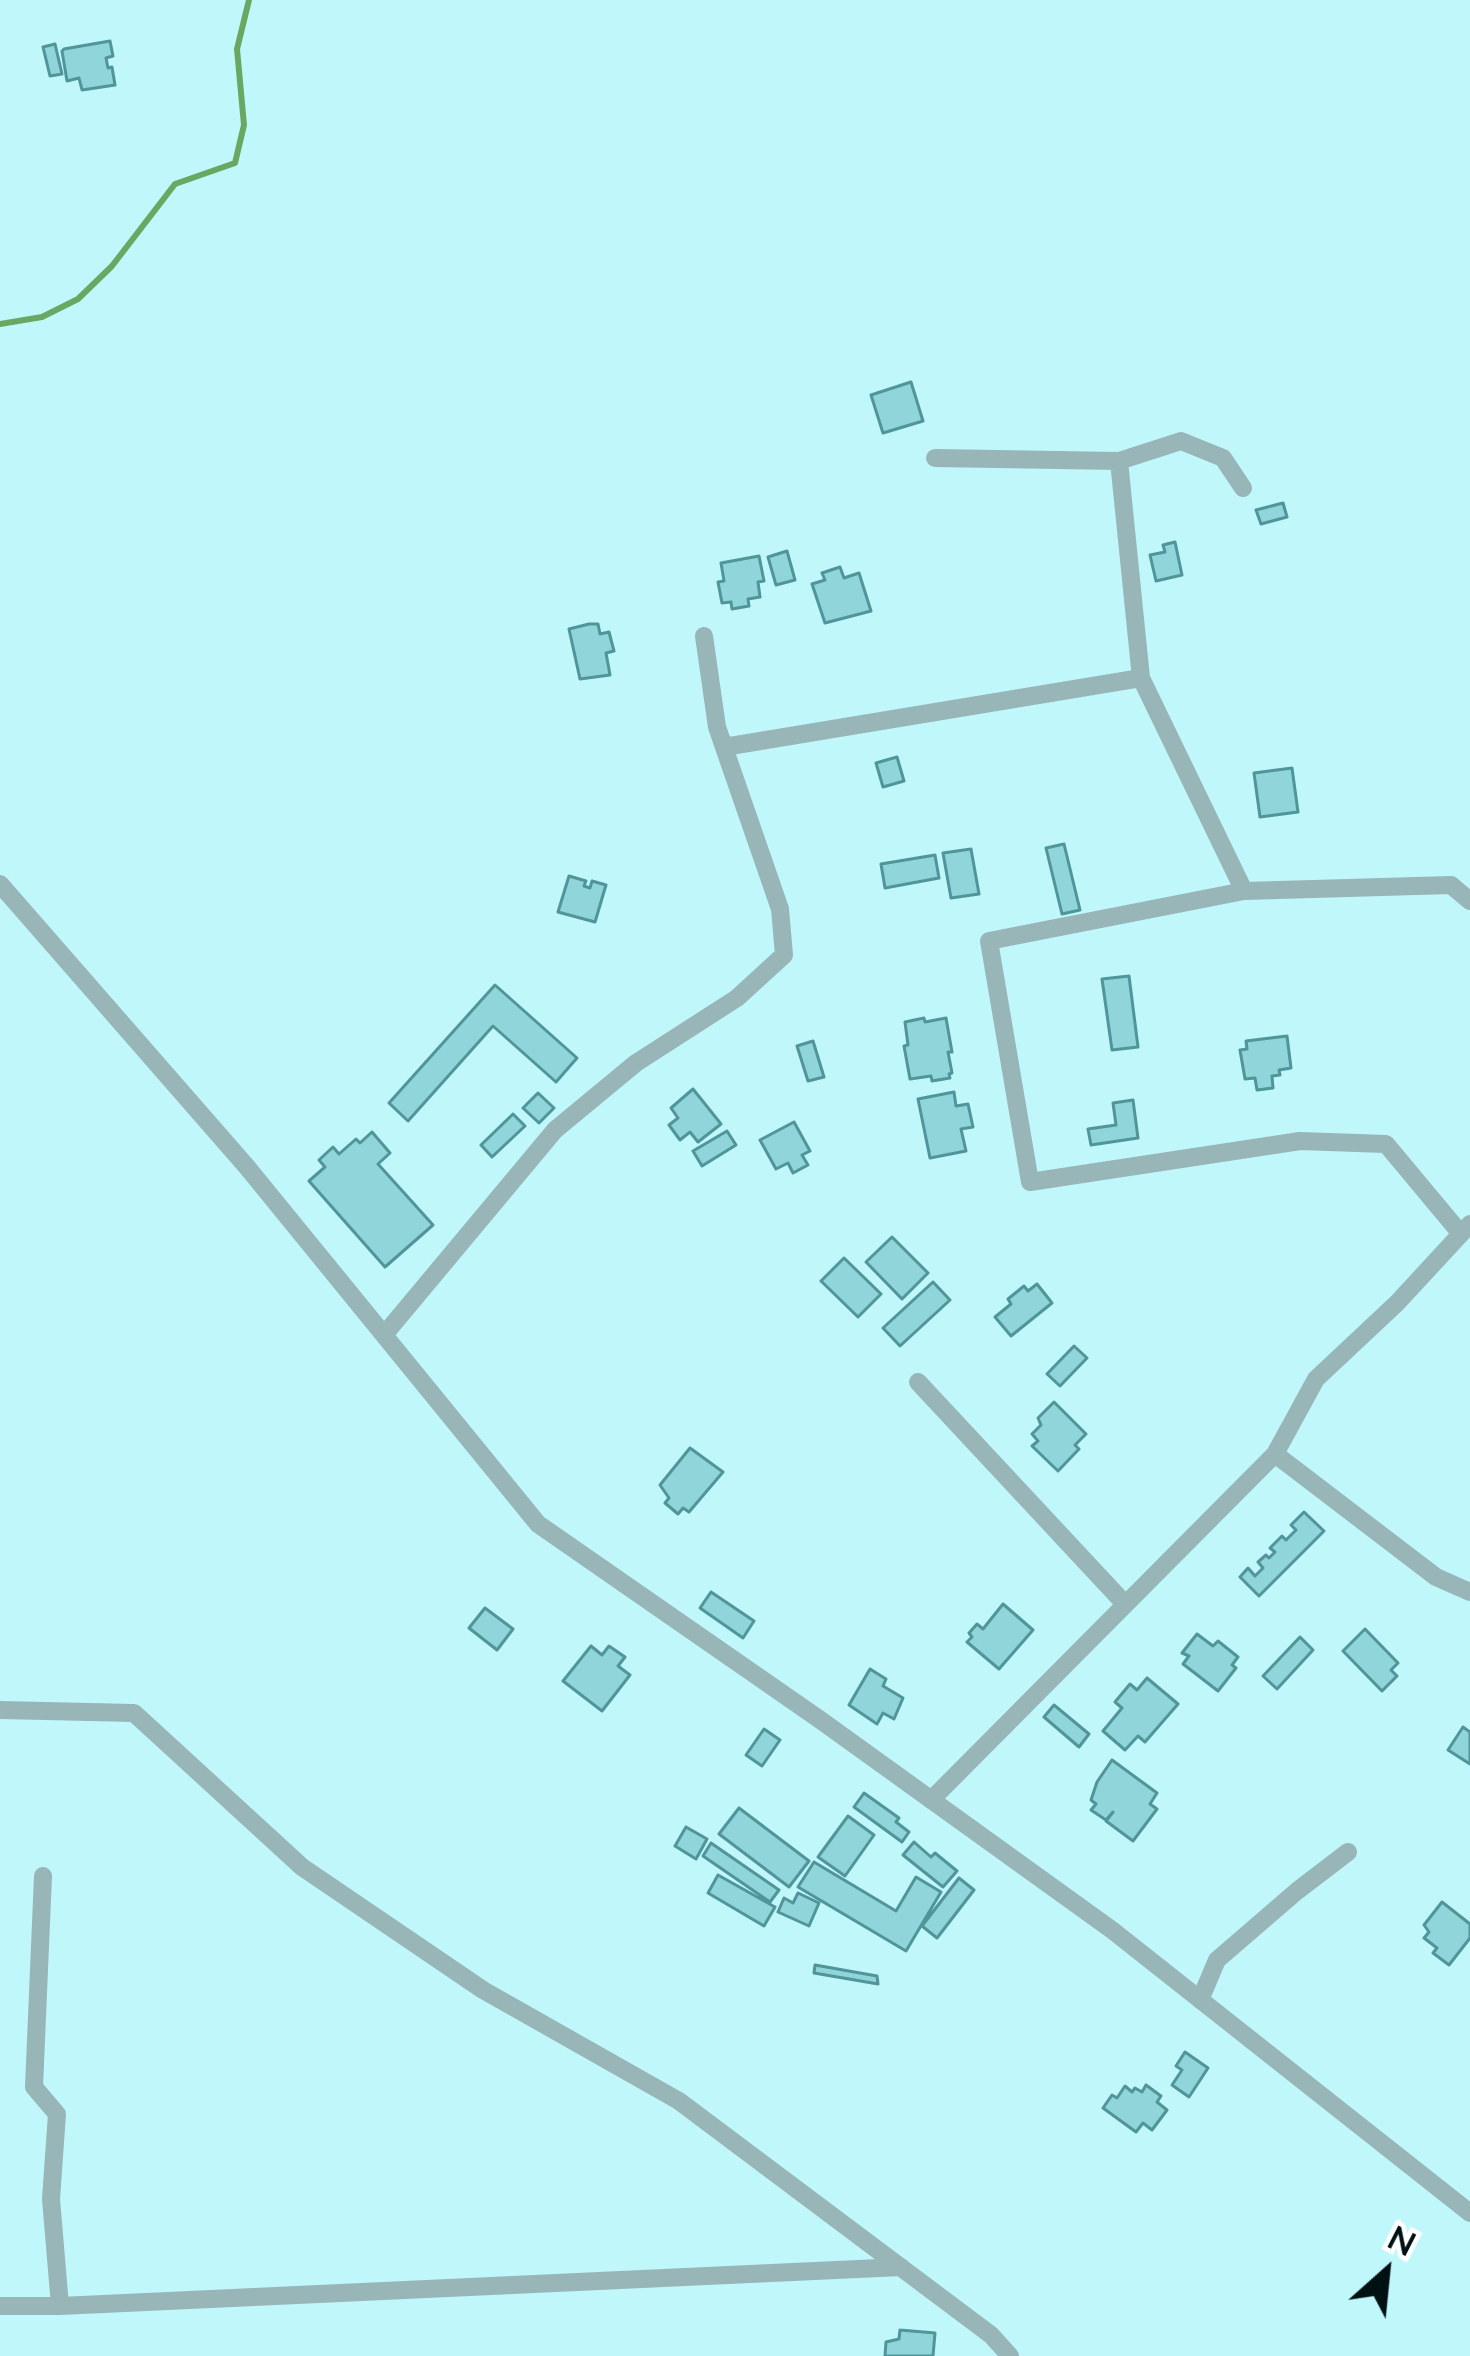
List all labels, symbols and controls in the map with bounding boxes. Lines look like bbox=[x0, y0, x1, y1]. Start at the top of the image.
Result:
north arrow bbox=[1326, 2212, 1446, 2332]
text: N bbox=[1382, 2216, 1423, 2264]

